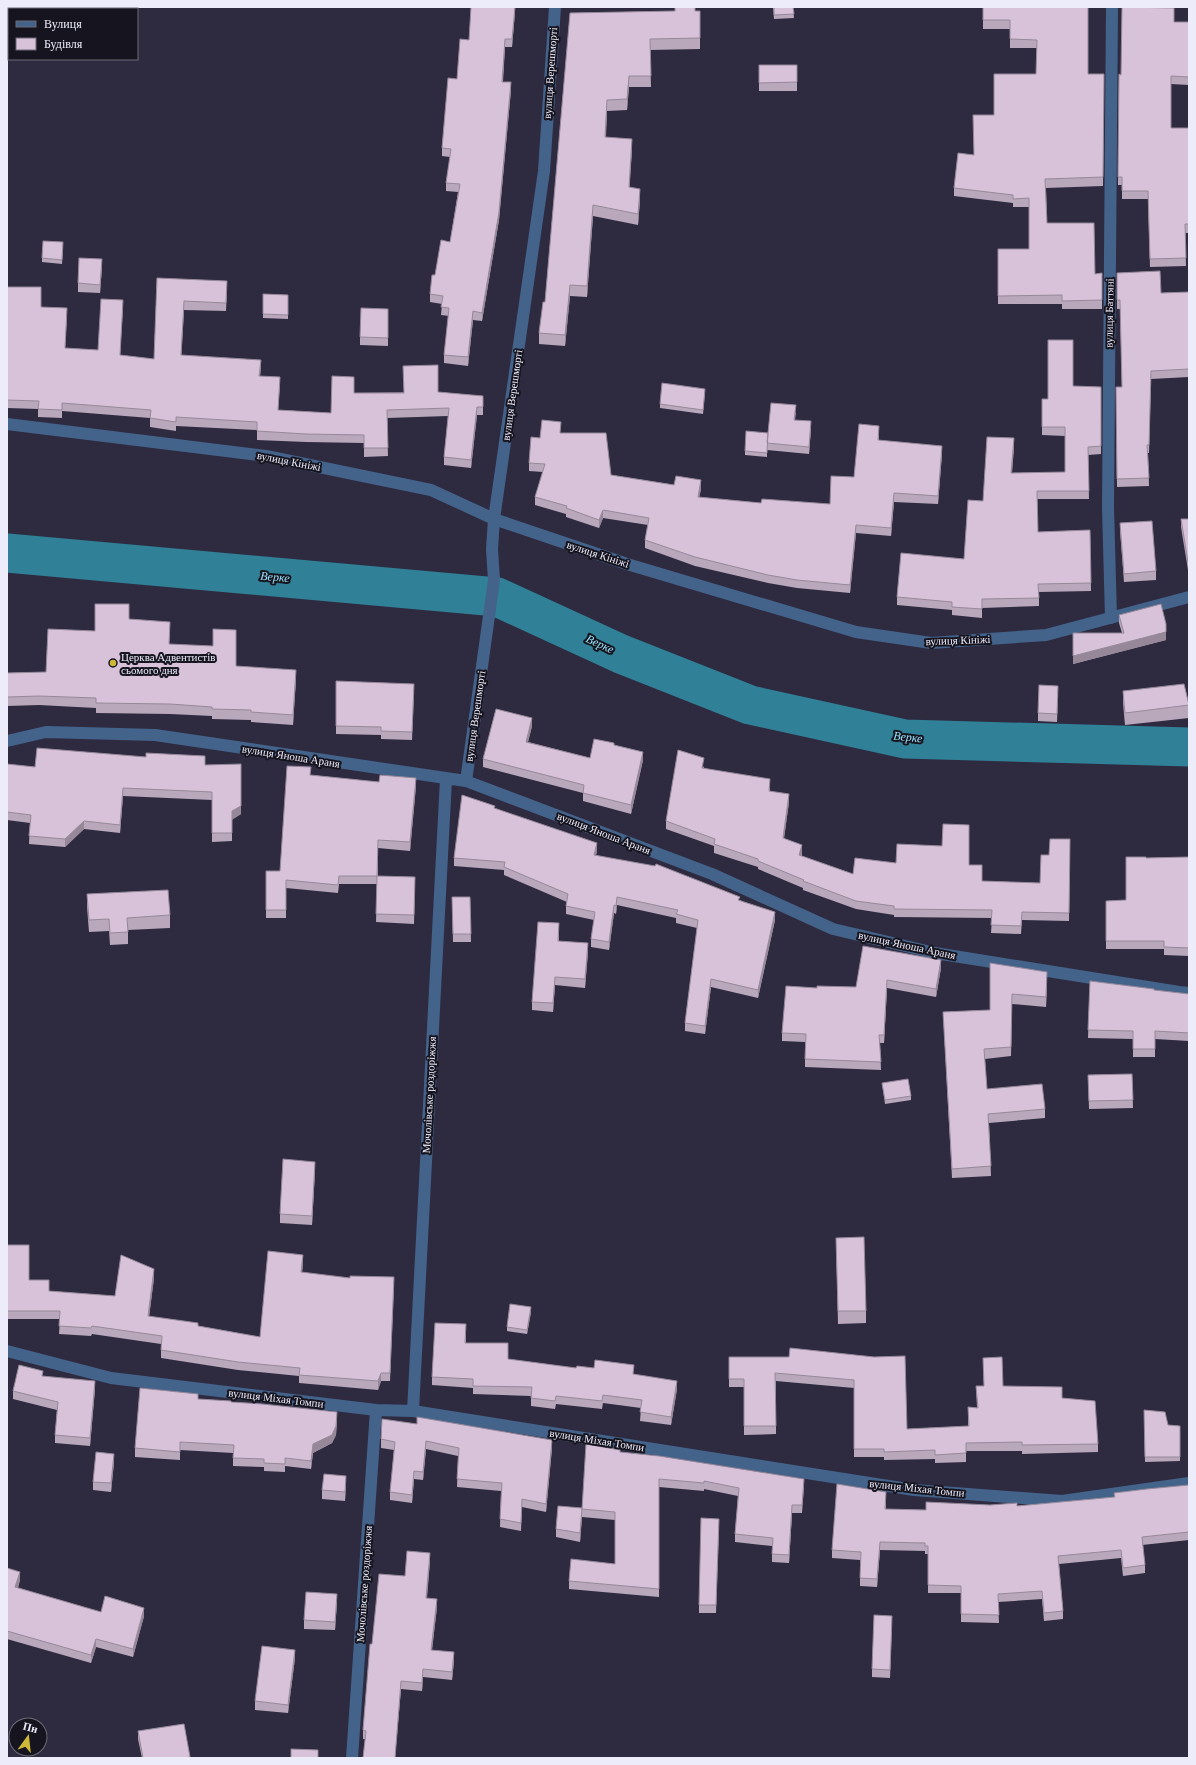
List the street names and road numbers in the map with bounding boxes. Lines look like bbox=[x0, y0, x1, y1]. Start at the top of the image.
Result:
street label: вулиця Верешморті bbox=[541, 27, 559, 119]
street label: вулиця Баттяні bbox=[1102, 278, 1116, 348]
street label: вулиця Верешморті bbox=[500, 349, 524, 441]
street label: вулиця Кініжі bbox=[256, 449, 322, 473]
street label: вулиця Кініжі bbox=[565, 538, 631, 570]
street label: вулиця Кініжі bbox=[925, 633, 991, 647]
street label: вулиця Верешморті bbox=[463, 670, 487, 762]
street label: вулиця Яноша Араня bbox=[241, 742, 341, 770]
street label: вулиця Яноша Араня bbox=[556, 810, 652, 856]
street label: вулиця Яноша Араня bbox=[857, 929, 957, 961]
street label: Мочолівське роздоріжжя bbox=[420, 1036, 438, 1154]
street label: вулиця Міхая Томпи bbox=[228, 1386, 324, 1410]
street label: вулиця Міхая Томпи bbox=[549, 1427, 645, 1453]
street label: вулиця Міхая Томпи bbox=[869, 1477, 965, 1499]
street label: Мочолівське роздоріжжя bbox=[354, 1525, 374, 1643]

